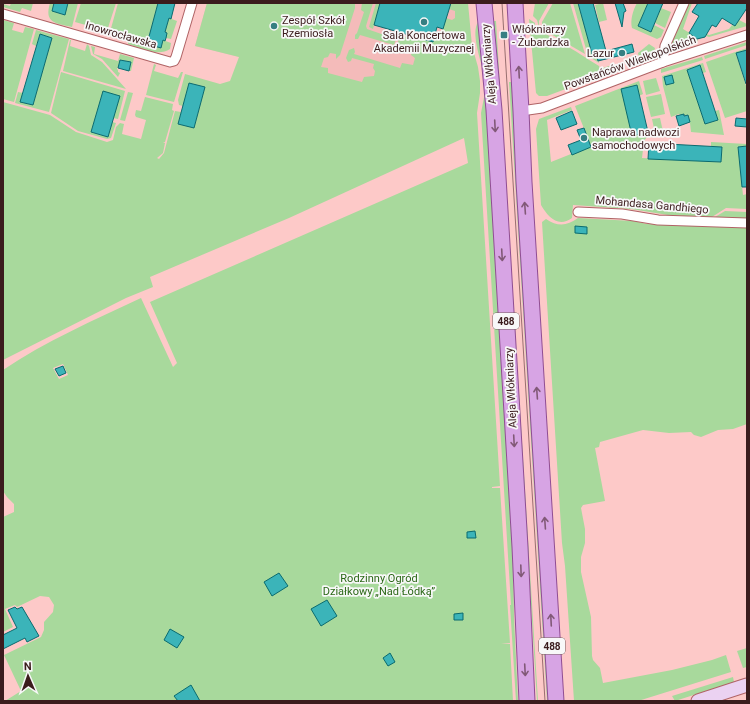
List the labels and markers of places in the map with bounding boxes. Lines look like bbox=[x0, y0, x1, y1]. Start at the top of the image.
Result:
place label: Zespół Szkół Rzemiosła bbox=[282, 14, 345, 40]
marker: Sala Koncertowa Akademii Muzycznej bbox=[419, 17, 429, 27]
marker: Zespół Szkół Rzemiosła bbox=[269, 21, 279, 31]
place label: Włókniarzy - Żubardzka bbox=[512, 23, 569, 49]
place label: Sala Koncertowa Akademii Muzycznej bbox=[374, 29, 474, 55]
marker: Włókniarzy - Żubardzka bbox=[499, 30, 509, 40]
place label: Lazur bbox=[587, 47, 614, 60]
marker: Lazur bbox=[617, 48, 627, 58]
place label: Naprawa nadwozi samochodowych bbox=[592, 126, 679, 152]
marker: Naprawa nadwozi samochodowych bbox=[579, 133, 589, 143]

